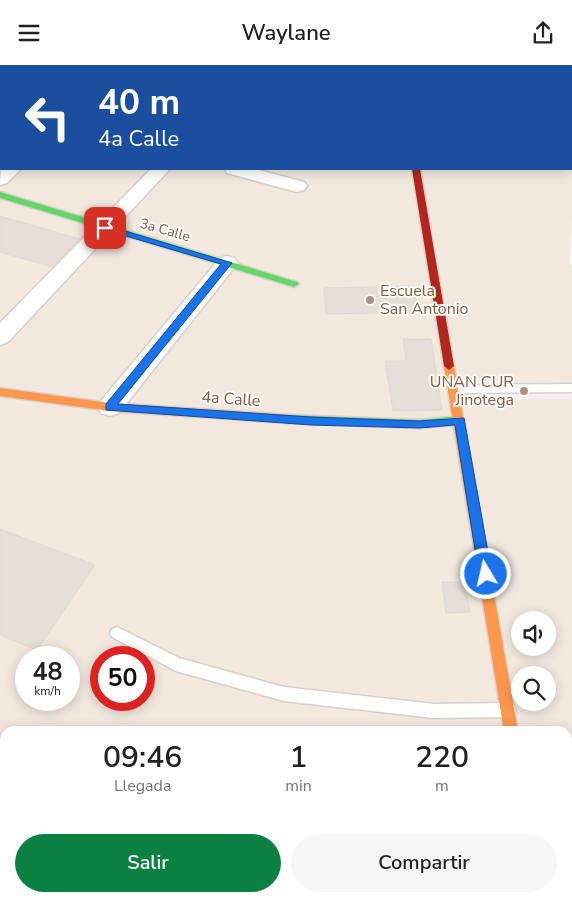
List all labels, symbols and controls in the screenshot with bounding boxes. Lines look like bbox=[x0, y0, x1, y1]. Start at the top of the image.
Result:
text: Waylane bbox=[241, 18, 331, 48]
icon: menu bbox=[15, 19, 43, 47]
icon: share bbox=[529, 19, 557, 47]
text: 40 m bbox=[98, 79, 180, 126]
icon: left bbox=[15, 85, 80, 150]
text: 4a Calle bbox=[98, 124, 179, 154]
pin bbox=[84, 207, 126, 249]
icon: arrive bbox=[91, 214, 119, 242]
street label: 3a Calle bbox=[138, 214, 192, 246]
place label: Escuela San Antonio bbox=[380, 280, 468, 320]
marker: Escuela San Antonio bbox=[364, 294, 376, 306]
place label: UNAN CUR Jinotega bbox=[430, 371, 514, 411]
marker: UNAN CUR Jinotega bbox=[518, 385, 530, 397]
street label: 4a Calle bbox=[201, 386, 261, 412]
position arrow bbox=[459, 547, 511, 599]
map controls bbox=[511, 611, 556, 711]
button: sound bbox=[511, 611, 556, 656]
speed limit sign: 50 bbox=[90, 646, 155, 711]
text: 48 bbox=[32, 655, 63, 689]
button: search bbox=[511, 666, 556, 711]
text: km/h bbox=[34, 683, 61, 699]
text: 09:46 bbox=[103, 737, 182, 778]
text: 1 bbox=[290, 737, 308, 778]
text: 220 bbox=[415, 737, 469, 778]
text: Llegada bbox=[114, 775, 171, 797]
text: min bbox=[285, 775, 312, 797]
text: m bbox=[435, 775, 449, 797]
button: Salir bbox=[15, 834, 281, 892]
button: Compartir bbox=[291, 834, 557, 892]

